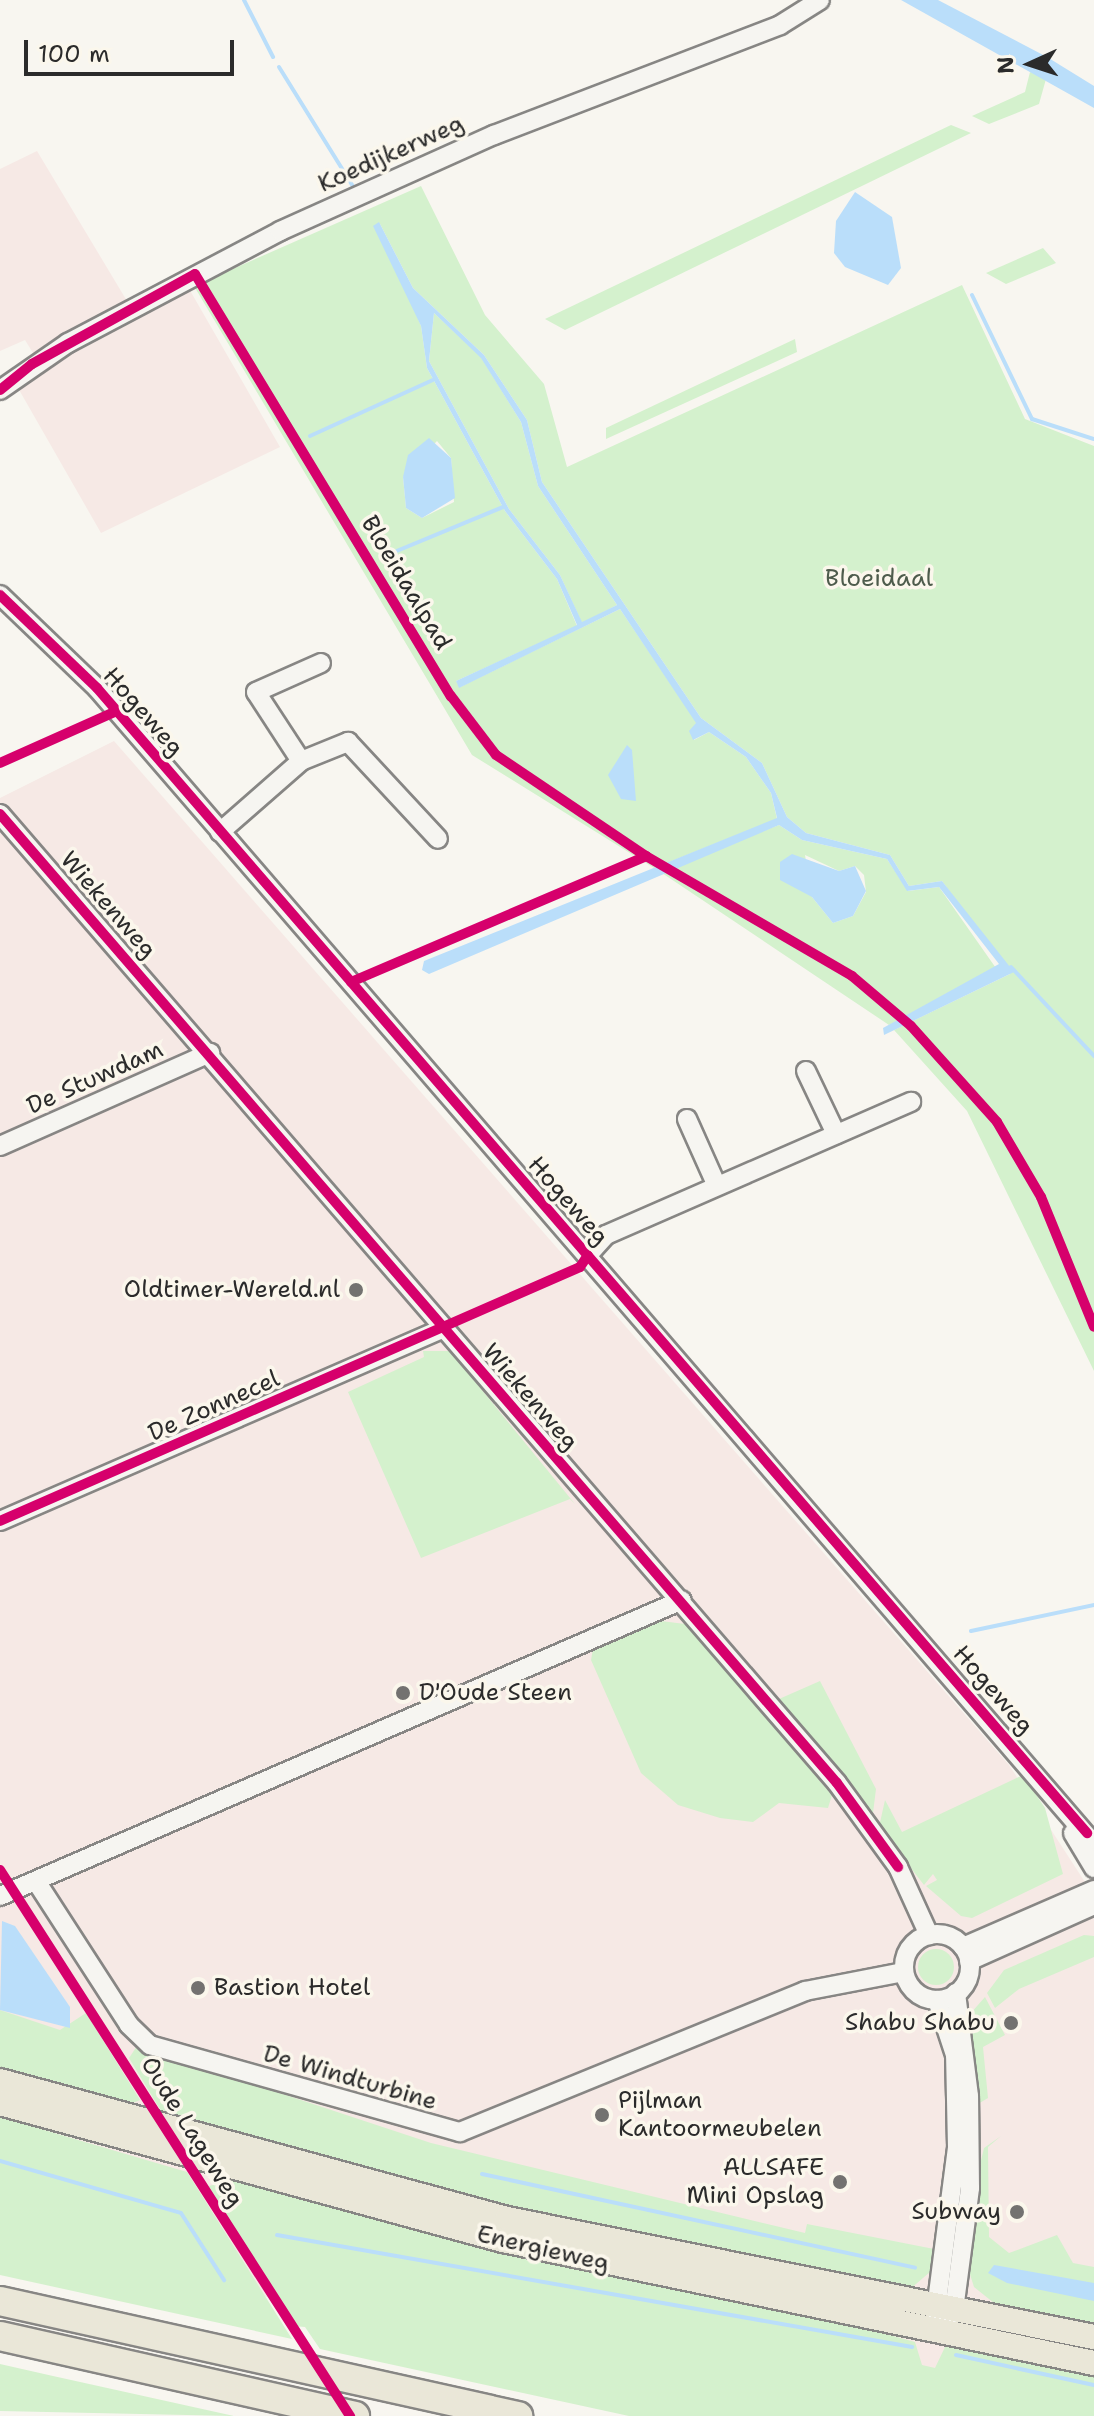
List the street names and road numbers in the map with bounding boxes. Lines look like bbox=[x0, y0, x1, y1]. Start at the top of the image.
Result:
street label: Koedijkerweg bbox=[314, 109, 468, 199]
street label: Bloeidaalpad bbox=[355, 511, 457, 655]
street label: Hogeweg bbox=[97, 662, 189, 762]
street label: Wiekenweg bbox=[54, 846, 162, 964]
street label: De Stuwdam bbox=[22, 1035, 168, 1121]
street label: Hogeweg bbox=[522, 1151, 614, 1251]
street label: Wiekenweg bbox=[476, 1338, 584, 1456]
street label: De Zonnecel bbox=[144, 1364, 284, 1448]
street label: Hogeweg bbox=[947, 1640, 1039, 1740]
street label: De Windturbine bbox=[260, 2039, 440, 2117]
street label: Oude Lageweg bbox=[134, 2052, 250, 2212]
street label: Energieweg bbox=[474, 2220, 612, 2278]

